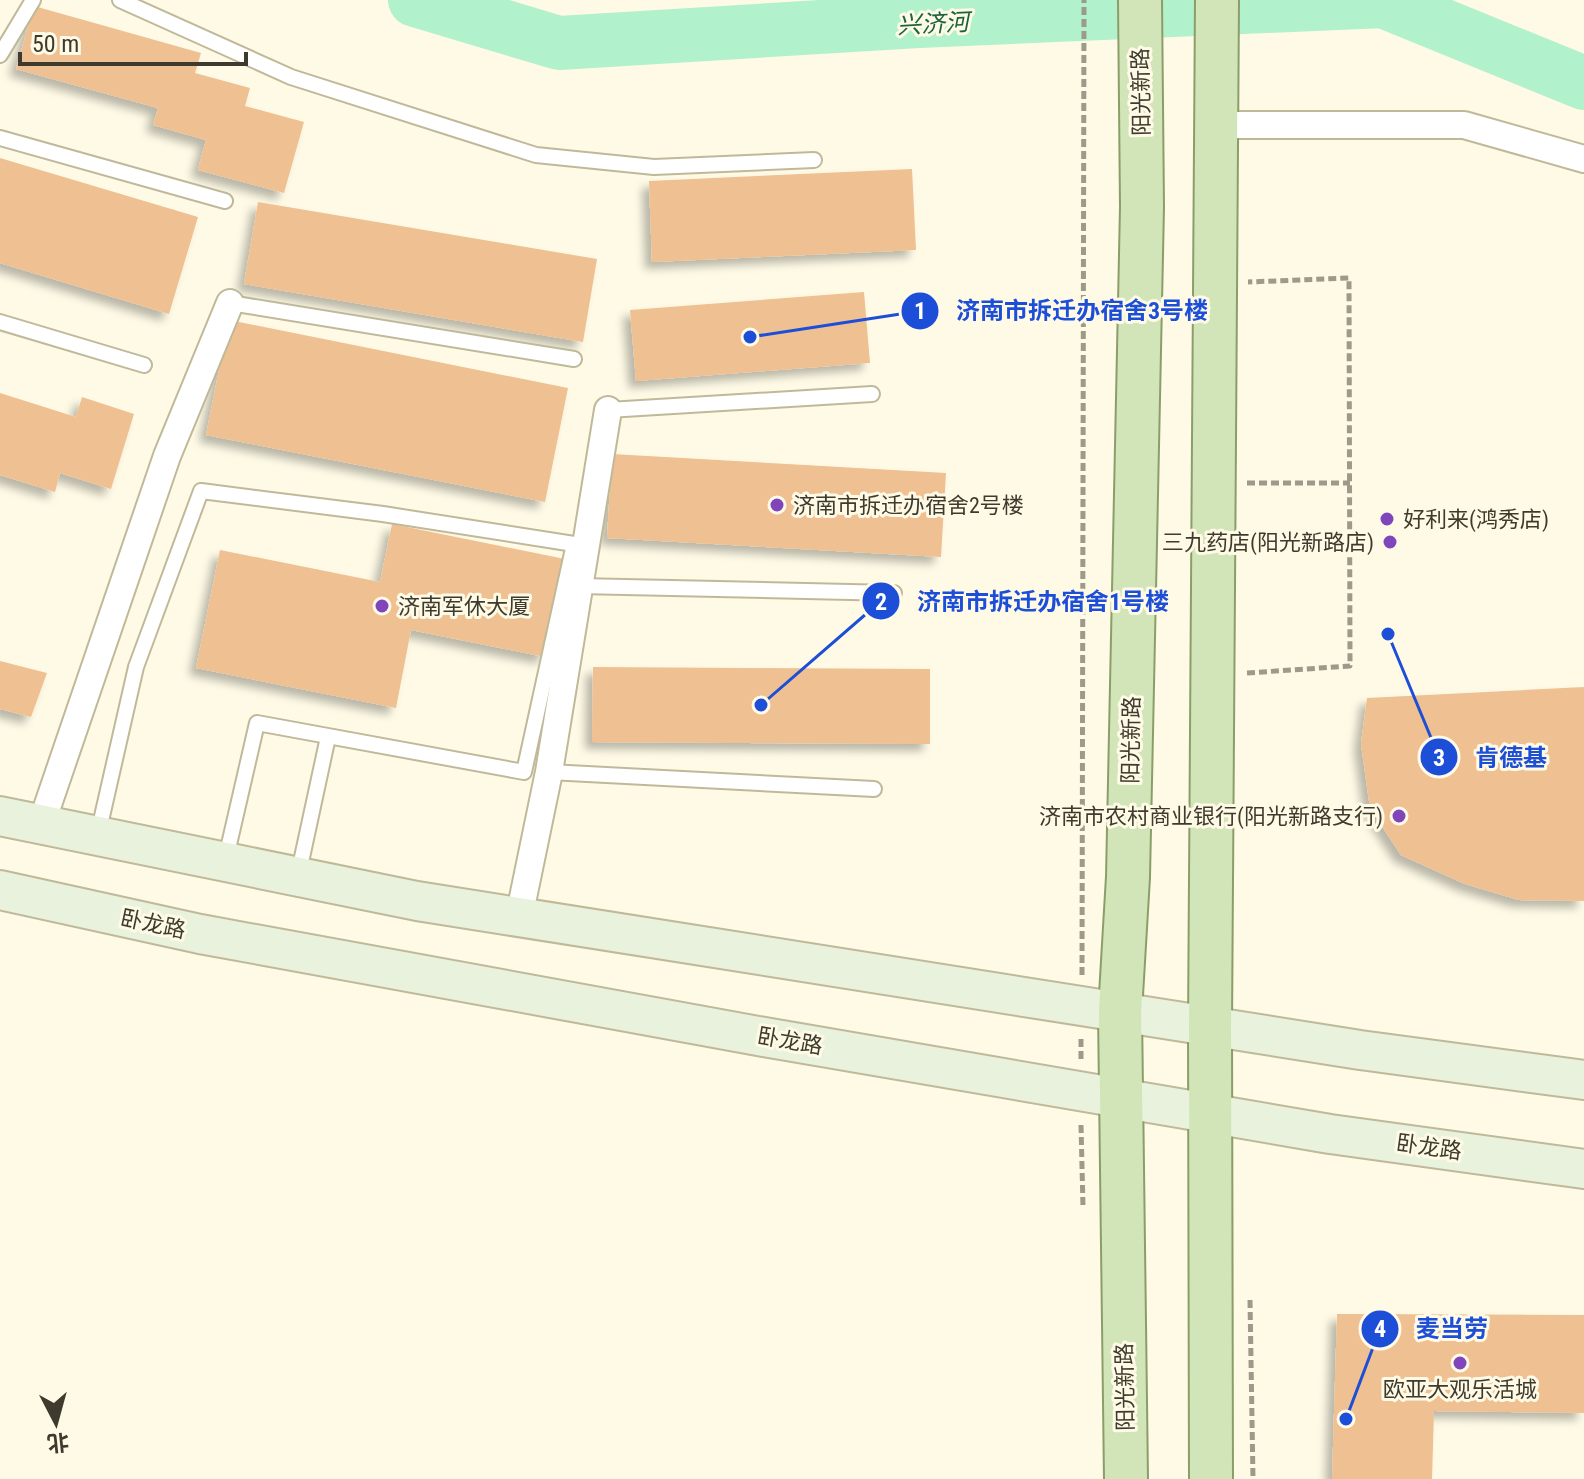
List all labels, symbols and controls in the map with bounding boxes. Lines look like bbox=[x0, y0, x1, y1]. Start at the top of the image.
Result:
water label: 兴济河 bbox=[896, 8, 974, 40]
scale bar bbox=[20, 16, 246, 66]
text: 50 m bbox=[32, 30, 79, 58]
street label: 阳光新路 bbox=[1128, 48, 1154, 136]
callout: 济南市拆迁办宿舍3号楼 bbox=[900, 287, 1224, 335]
text: 1 bbox=[914, 297, 926, 325]
text: 济南市拆迁办宿舍3号楼 bbox=[956, 297, 1208, 325]
place label: 济南市拆迁办宿舍2号楼 bbox=[793, 493, 1024, 518]
marker: 济南市拆迁办宿舍2号楼 bbox=[768, 496, 786, 514]
place label: 好利来(鸿秀店) bbox=[1403, 507, 1549, 533]
marker: 好利来(鸿秀店) bbox=[1378, 510, 1396, 528]
place label: 三九药店(阳光新路店) bbox=[1162, 530, 1374, 556]
marker: 三九药店(阳光新路店) bbox=[1381, 533, 1399, 551]
callout: 济南市拆迁办宿舍1号楼 bbox=[861, 577, 1185, 625]
text: 2 bbox=[875, 588, 887, 616]
text: 济南市拆迁办宿舍1号楼 bbox=[917, 588, 1169, 616]
place label: 济南军休大厦 bbox=[398, 594, 530, 619]
marker: 济南军休大厦 bbox=[373, 597, 391, 615]
street label: 阳光新路 bbox=[1118, 696, 1144, 784]
callout: 肯德基 bbox=[1419, 733, 1563, 781]
text: 3 bbox=[1433, 744, 1445, 772]
text: 肯德基 bbox=[1475, 744, 1547, 772]
place label: 济南市农村商业银行(阳光新路支行) bbox=[1039, 804, 1383, 830]
marker: 济南市农村商业银行(阳光新路支行) bbox=[1390, 807, 1408, 825]
street label: 卧龙路 bbox=[118, 905, 188, 943]
street label: 卧龙路 bbox=[755, 1023, 825, 1059]
street label: 卧龙路 bbox=[1395, 1130, 1463, 1164]
callout: 麦当劳 bbox=[1360, 1305, 1504, 1353]
text: 4 bbox=[1374, 1315, 1386, 1343]
text: 麦当劳 bbox=[1416, 1315, 1488, 1343]
street label: 阳光新路 bbox=[1112, 1343, 1138, 1431]
marker: 欧亚大观乐活城 bbox=[1451, 1354, 1469, 1372]
place label: 欧亚大观乐活城 bbox=[1383, 1377, 1537, 1402]
north arrow bbox=[16, 1383, 96, 1463]
text: 北 bbox=[46, 1429, 70, 1456]

